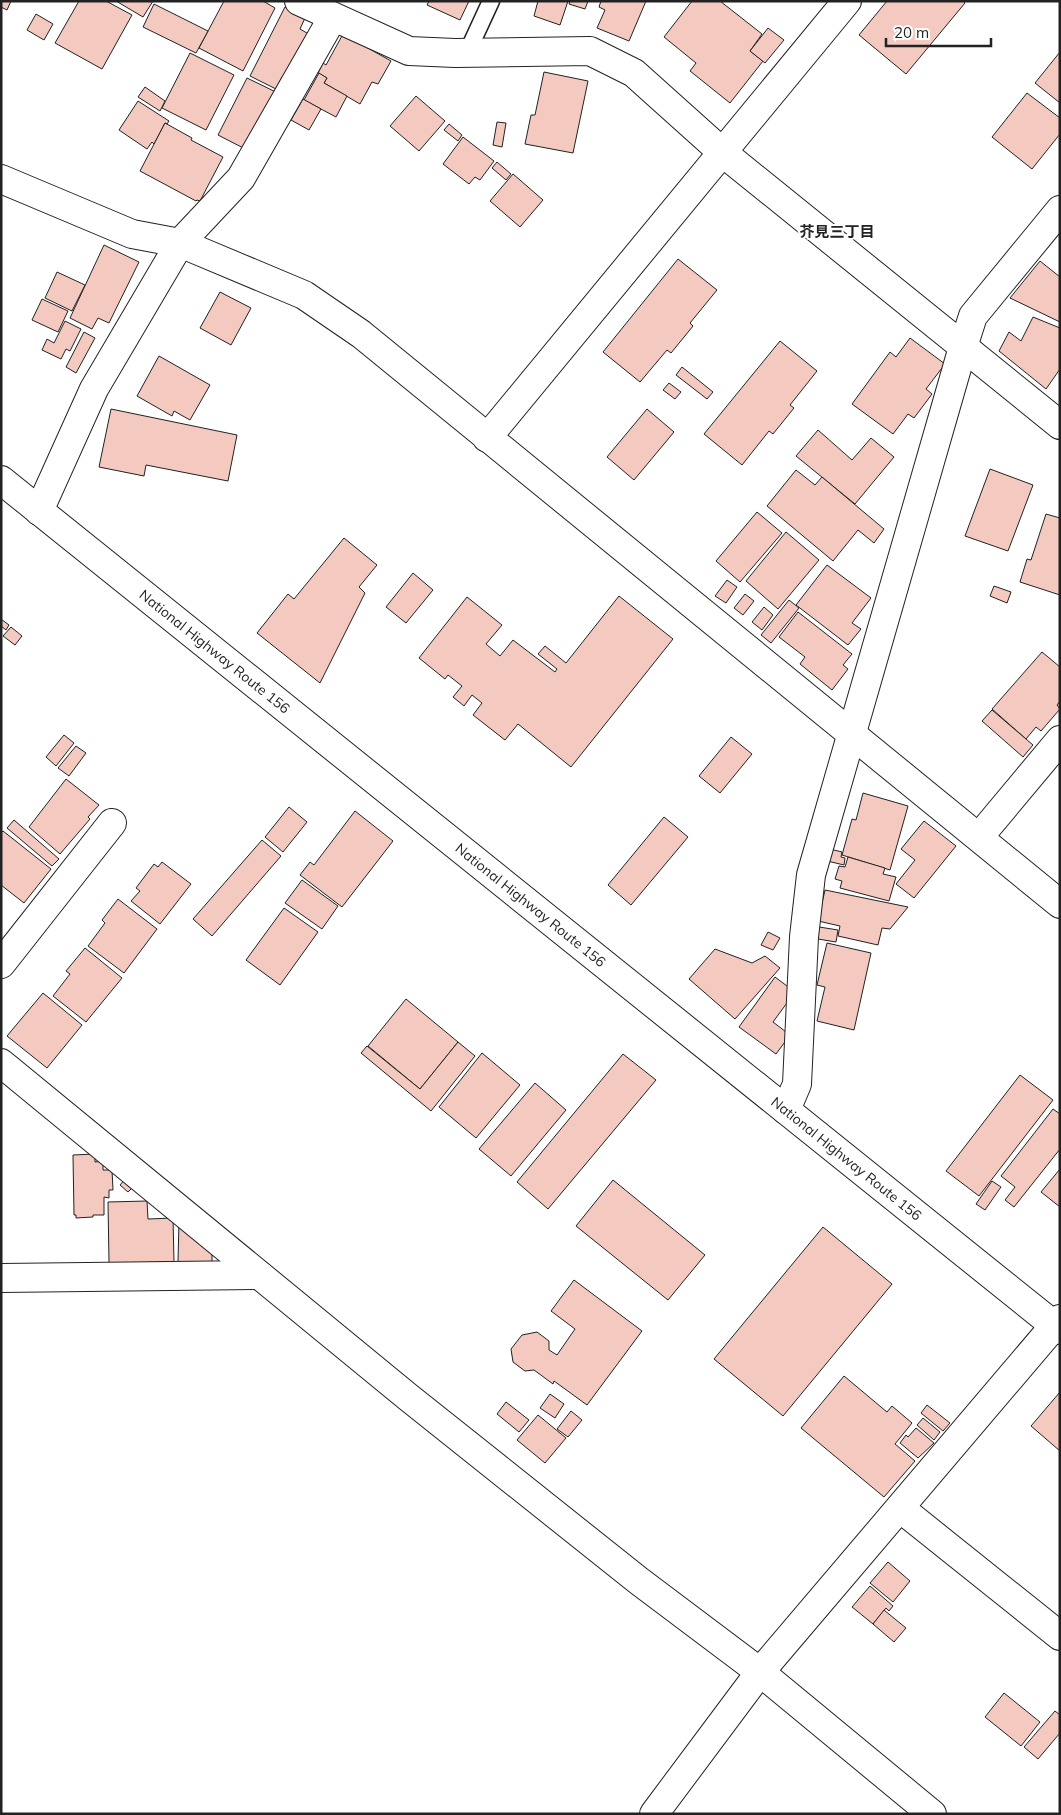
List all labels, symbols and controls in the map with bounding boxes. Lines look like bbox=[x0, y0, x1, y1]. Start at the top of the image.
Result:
scale bar bbox=[886, 15, 991, 47]
text: 20 m bbox=[894, 23, 929, 42]
district label: 芥見三丁目 bbox=[799, 222, 875, 241]
street label: National Highway Route 156 bbox=[136, 586, 294, 717]
street label: National Highway Route 156 bbox=[452, 839, 609, 971]
street label: National Highway Route 156 bbox=[767, 1093, 925, 1224]

